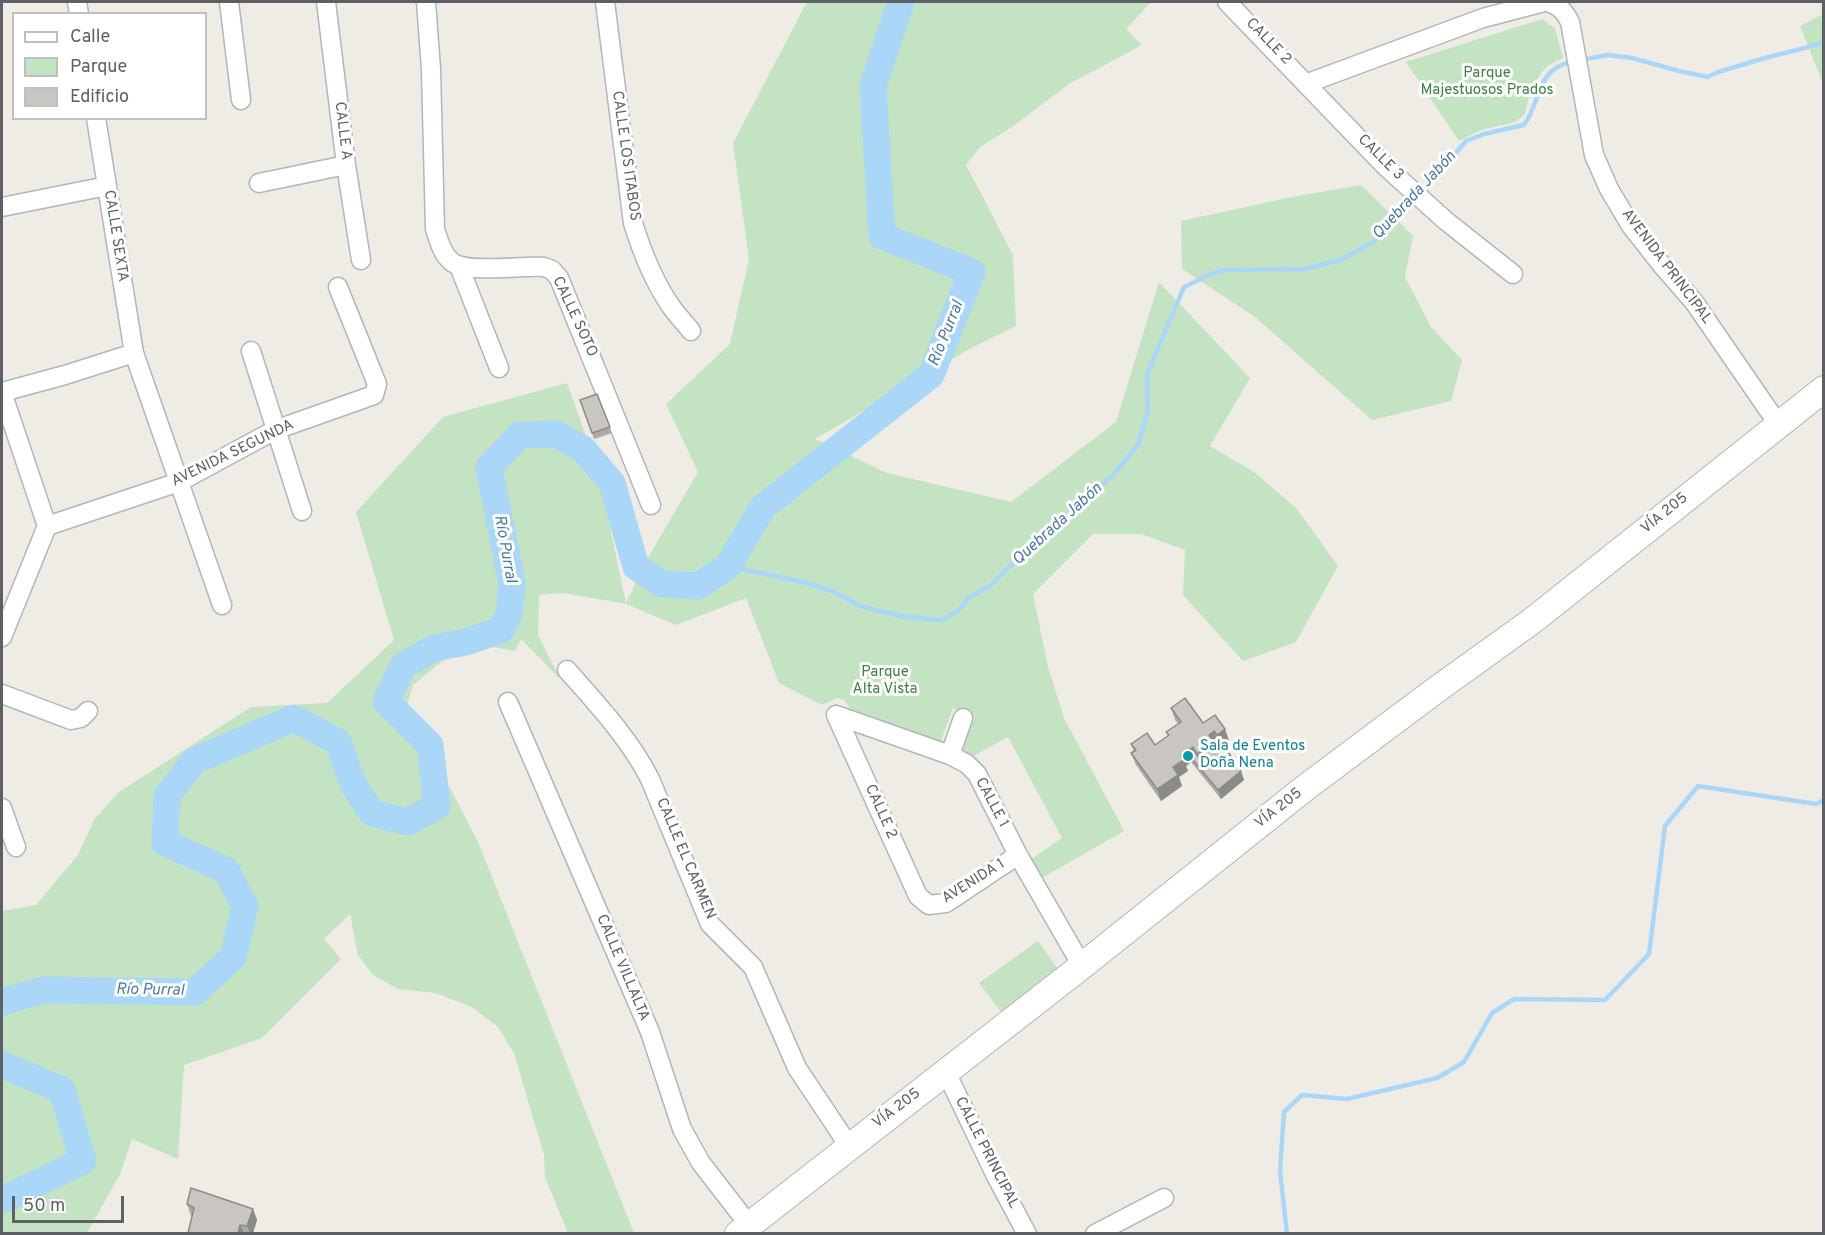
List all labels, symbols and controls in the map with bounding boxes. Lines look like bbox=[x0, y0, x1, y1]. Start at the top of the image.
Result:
legend bbox=[12, 12, 207, 120]
street label: CALLE 2 bbox=[1241, 15, 1295, 69]
text: Calle bbox=[70, 26, 110, 49]
text: Parque bbox=[70, 56, 127, 79]
park label: Parque Majestuosos Prados bbox=[1421, 65, 1553, 100]
text: Edificio bbox=[70, 86, 129, 109]
street label: CALLE LOS ITABOS bbox=[607, 90, 643, 222]
street label: CALLE A bbox=[329, 101, 355, 161]
street label: CALLE 3 bbox=[1353, 131, 1407, 185]
water label: Quebrada Jabón bbox=[1369, 148, 1461, 244]
street label: CALLE SEXTA bbox=[99, 189, 131, 283]
street label: AVENIDA PRINCIPAL bbox=[1617, 206, 1715, 328]
street label: CALLE SOTO bbox=[547, 274, 601, 360]
water label: Río Purral bbox=[925, 299, 969, 369]
street label: AVENIDA SEGUNDA bbox=[169, 417, 297, 491]
water label: Quebrada Jabón bbox=[1009, 480, 1107, 570]
street label: VÍA 205 bbox=[1638, 490, 1692, 538]
water label: Río Purral bbox=[489, 514, 519, 584]
park label: Parque Alta Vista bbox=[853, 664, 917, 699]
place label: Sala de Eventos Doña Nena bbox=[1200, 738, 1305, 773]
marker: Sala de Eventos Doña Nena bbox=[1181, 749, 1195, 763]
street label: CALLE 1 bbox=[970, 775, 1012, 831]
street label: CALLE 2 bbox=[860, 782, 900, 842]
street label: VÍA 205 bbox=[1252, 785, 1306, 833]
street label: CALLE EL CARMEN bbox=[651, 796, 719, 922]
street label: AVENIDA 1 bbox=[939, 856, 1009, 908]
street label: CALLE VILLALTA bbox=[591, 912, 653, 1024]
water label: Río Purral bbox=[116, 981, 184, 1001]
street label: VÍA 205 bbox=[870, 1085, 924, 1133]
street label: CALLE PRINCIPAL bbox=[950, 1094, 1022, 1212]
scale bar bbox=[15, 1184, 128, 1222]
text: 50 m bbox=[23, 1195, 65, 1218]

